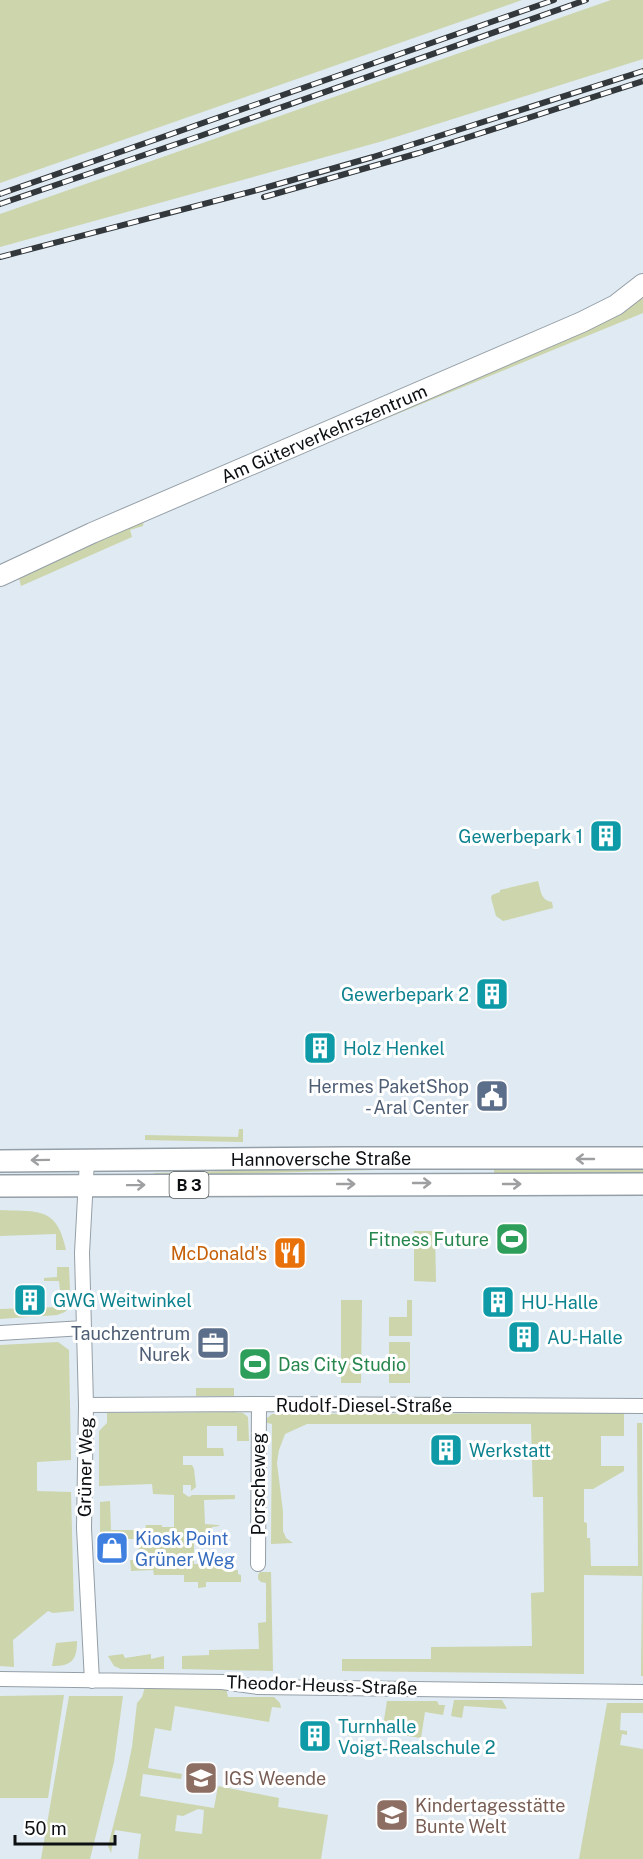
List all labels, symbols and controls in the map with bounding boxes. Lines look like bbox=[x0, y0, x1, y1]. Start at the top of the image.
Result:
street label: Am Güterverkehrszentrum bbox=[218, 380, 430, 487]
building icon: Gewerbepark 1 bbox=[588, 818, 624, 854]
place label: Gewerbepark 1 bbox=[458, 826, 583, 847]
building icon: Gewerbepark 2 bbox=[474, 976, 510, 1012]
place label: Gewerbepark 2 bbox=[341, 984, 469, 1005]
building icon: Holz Henkel bbox=[302, 1030, 338, 1066]
place label: Holz Henkel bbox=[343, 1038, 445, 1059]
place label: Hermes PaketShop - Aral Center bbox=[308, 1076, 469, 1118]
public building icon: Hermes PaketShop - Aral Center bbox=[474, 1078, 510, 1114]
street label: Hannoversche Straße bbox=[231, 1148, 411, 1169]
one-way arrow bbox=[575, 1153, 595, 1165]
one-way arrow bbox=[30, 1155, 50, 1166]
road number: B 3 bbox=[170, 1172, 208, 1198]
one-way arrow bbox=[411, 1177, 431, 1189]
one-way arrow bbox=[335, 1178, 355, 1190]
one-way arrow bbox=[501, 1178, 521, 1190]
one-way arrow bbox=[126, 1180, 146, 1191]
sports icon: Fitness Future bbox=[494, 1221, 530, 1257]
place label: Fitness Future bbox=[368, 1229, 489, 1250]
restaurant icon: McDonald's bbox=[272, 1235, 308, 1271]
place label: McDonald's bbox=[171, 1243, 267, 1264]
building icon: GWG Weitwinkel bbox=[12, 1282, 48, 1318]
building icon: HU-Halle bbox=[480, 1284, 516, 1320]
place label: GWG Weitwinkel bbox=[53, 1290, 192, 1311]
place label: HU-Halle bbox=[521, 1292, 598, 1313]
building icon: AU-Halle bbox=[506, 1319, 542, 1355]
place label: Tauchzentrum Nurek bbox=[71, 1323, 190, 1365]
office icon: Tauchzentrum Nurek bbox=[195, 1325, 231, 1361]
place label: AU-Halle bbox=[547, 1327, 623, 1348]
sports icon: Das City Studio bbox=[237, 1346, 273, 1382]
place label: Das City Studio bbox=[278, 1354, 406, 1375]
street label: Rudolf-Diesel-Straße bbox=[276, 1395, 452, 1416]
street label: Grüner Weg bbox=[74, 1417, 96, 1517]
building icon: Werkstatt bbox=[428, 1432, 464, 1468]
street label: Porscheweg bbox=[248, 1433, 269, 1535]
place label: Werkstatt bbox=[469, 1440, 551, 1461]
place label: Kiosk Point Grüner Weg bbox=[135, 1528, 235, 1570]
shop icon: Kiosk Point Grüner Weg bbox=[94, 1530, 130, 1566]
street label: Theodor-Heuss-Straße bbox=[226, 1671, 418, 1699]
place label: Turnhalle Voigt-Realschule 2 bbox=[338, 1716, 496, 1758]
building icon: Turnhalle Voigt-Realschule 2 bbox=[297, 1718, 333, 1754]
school or university icon: IGS Weende bbox=[183, 1760, 219, 1796]
place label: IGS Weende bbox=[224, 1768, 326, 1789]
place label: Kindertagesstätte Bunte Welt bbox=[415, 1795, 565, 1837]
school or university icon: Kindertagesstätte Bunte Welt bbox=[374, 1797, 410, 1833]
scale bar bbox=[15, 1808, 116, 1846]
text: 50 m bbox=[24, 1818, 67, 1839]

